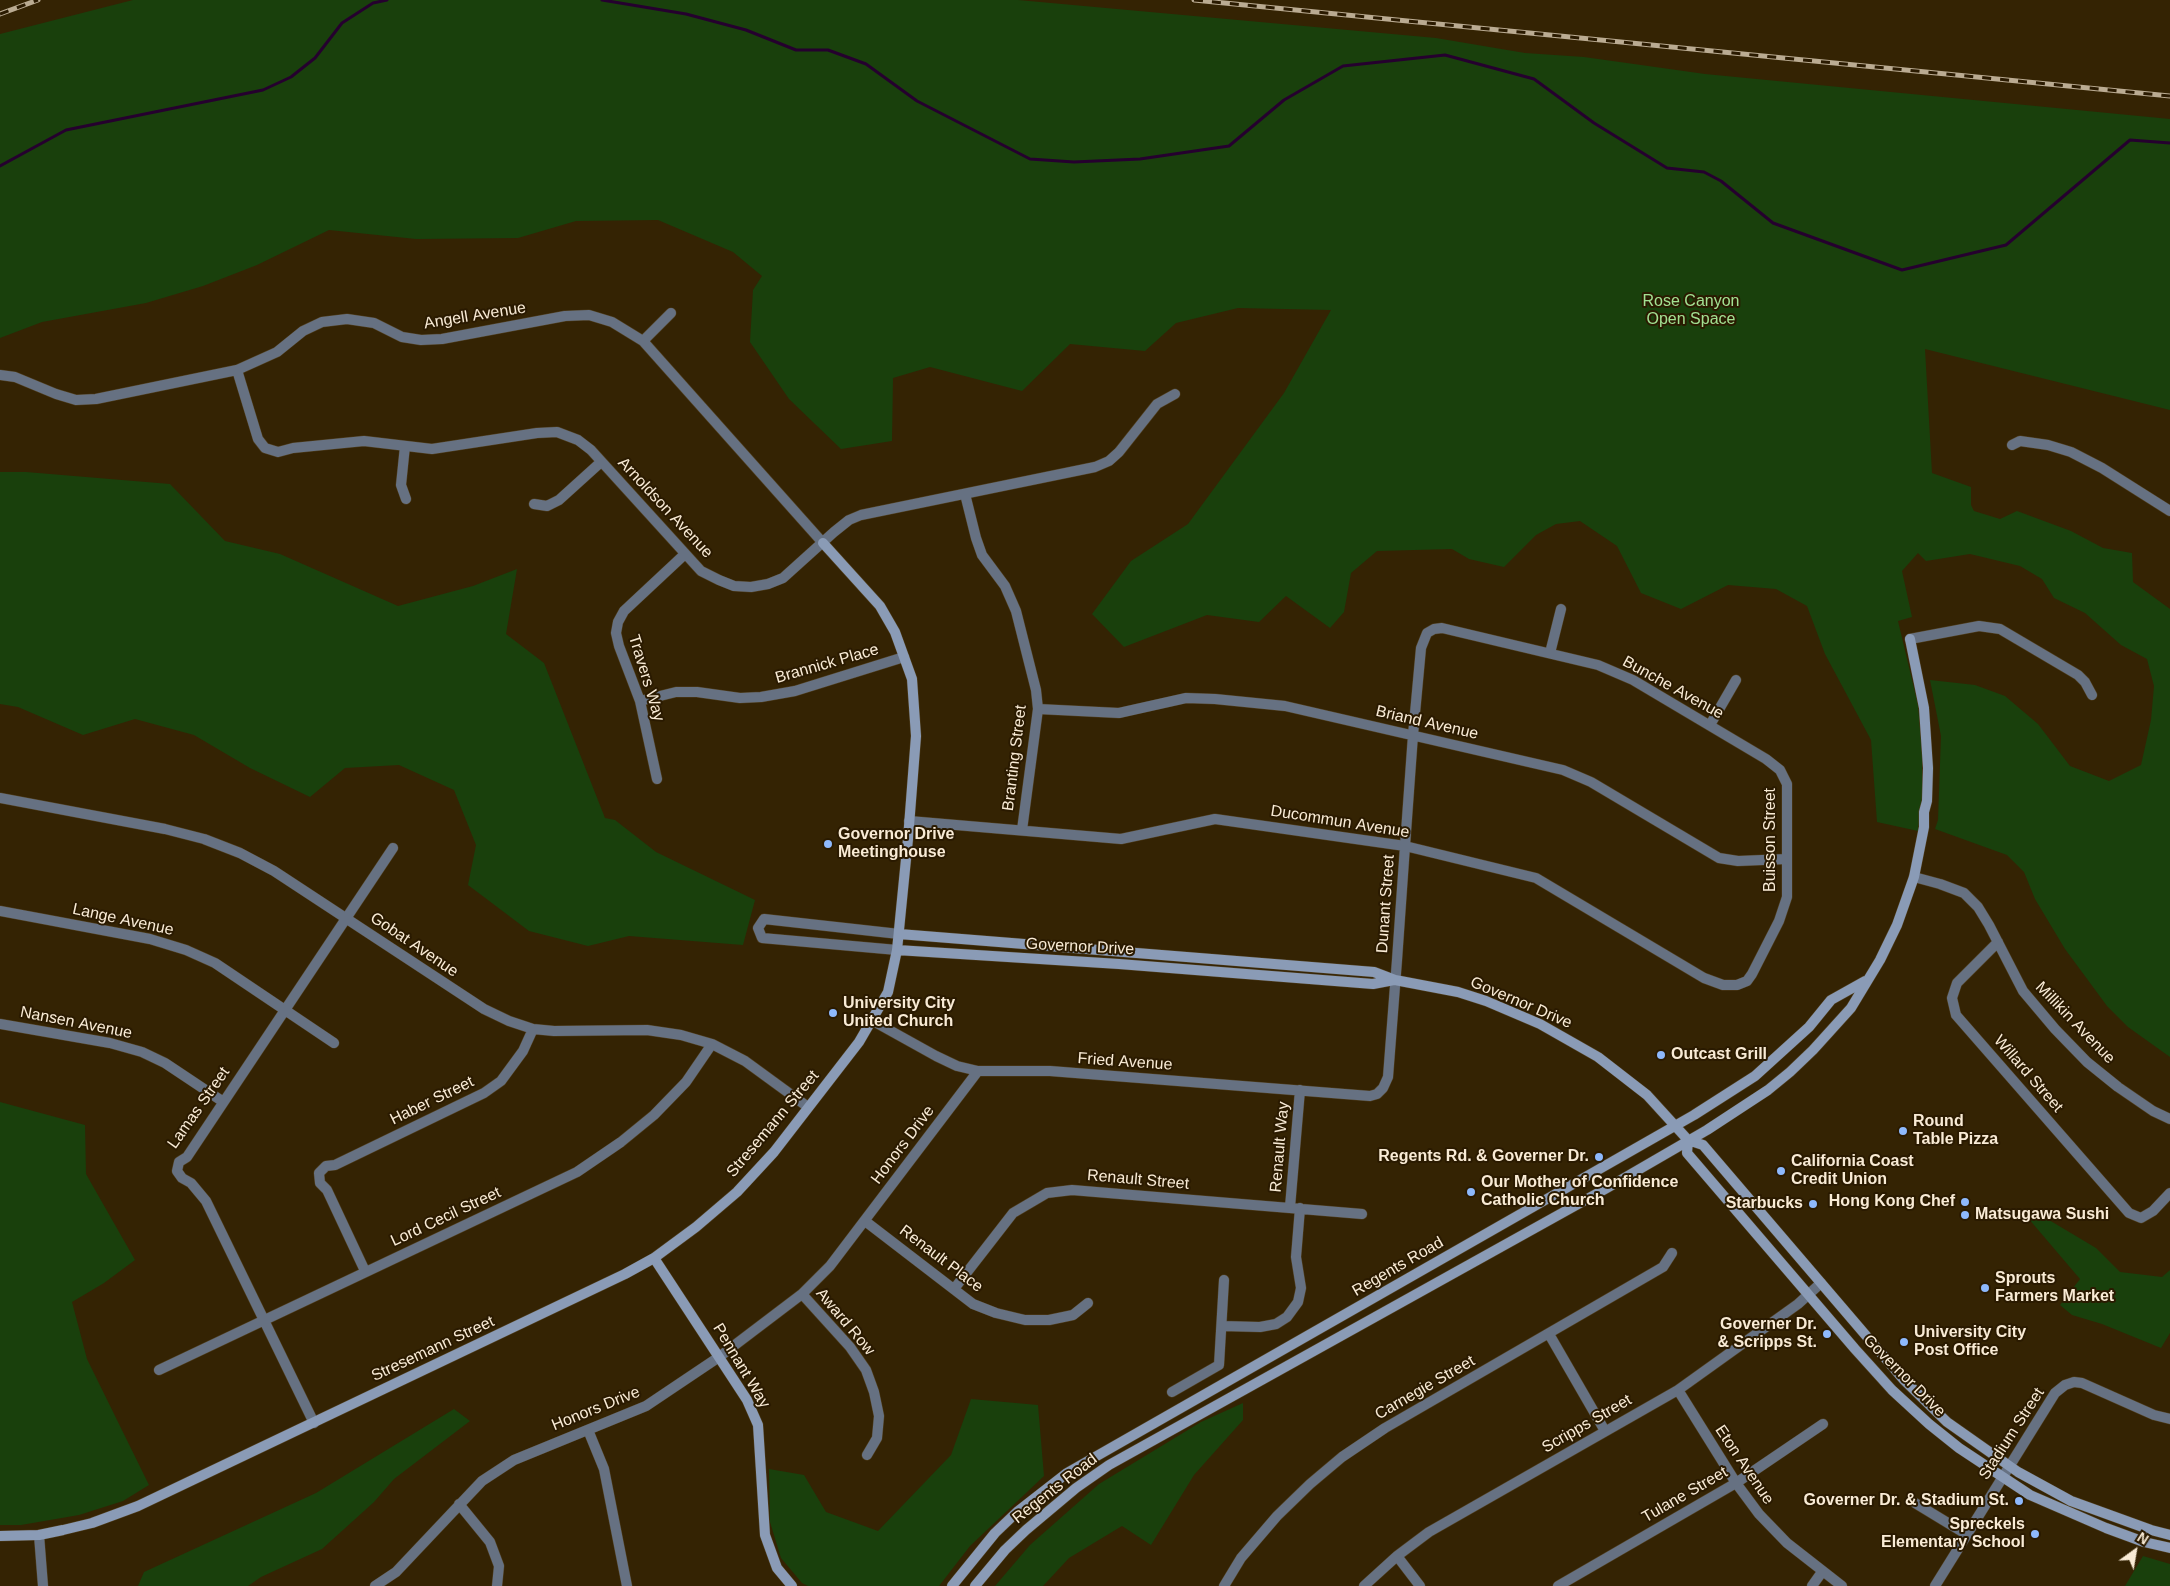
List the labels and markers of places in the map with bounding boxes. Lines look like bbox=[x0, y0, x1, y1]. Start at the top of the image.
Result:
place label: Governor Drive Meetinghouse bbox=[838, 825, 954, 863]
marker: Governor Drive Meetinghouse bbox=[822, 838, 834, 850]
place label: University City United Church bbox=[843, 994, 955, 1032]
marker: University City United Church bbox=[827, 1007, 839, 1019]
place label: Outcast Grill bbox=[1671, 1045, 1767, 1065]
marker: Outcast Grill bbox=[1655, 1049, 1667, 1061]
place label: Round Table Pizza bbox=[1913, 1112, 1998, 1150]
marker: Round Table Pizza bbox=[1897, 1125, 1909, 1137]
place label: Regents Rd. & Governer Dr. bbox=[1378, 1147, 1589, 1167]
marker: Regents Rd. & Governer Dr. bbox=[1593, 1151, 1605, 1163]
place label: California Coast Credit Union bbox=[1791, 1152, 1914, 1190]
marker: California Coast Credit Union bbox=[1775, 1165, 1787, 1177]
place label: Our Mother of Confidence Catholic Church bbox=[1481, 1173, 1678, 1211]
marker: Our Mother of Confidence Catholic Church bbox=[1465, 1186, 1477, 1198]
place label: Hong Kong Chef bbox=[1829, 1192, 1955, 1212]
place label: Starbucks bbox=[1726, 1194, 1803, 1214]
marker: Hong Kong Chef bbox=[1959, 1196, 1971, 1208]
marker: Starbucks bbox=[1807, 1198, 1819, 1210]
place label: Matsugawa Sushi bbox=[1975, 1205, 2109, 1225]
marker: Matsugawa Sushi bbox=[1959, 1209, 1971, 1221]
place label: Sprouts Farmers Market bbox=[1995, 1269, 2114, 1307]
marker: Sprouts Farmers Market bbox=[1979, 1282, 1991, 1294]
place label: Governer Dr. & Scripps St. bbox=[1717, 1315, 1817, 1353]
place label: University City Post Office bbox=[1914, 1323, 2026, 1361]
marker: Governer Dr. & Scripps St. bbox=[1821, 1328, 1833, 1340]
marker: University City Post Office bbox=[1898, 1336, 1910, 1348]
place label: Governer Dr. & Stadium St. bbox=[1804, 1491, 2009, 1511]
marker: Governer Dr. & Stadium St. bbox=[2013, 1495, 2025, 1507]
place label: Spreckels Elementary School bbox=[1881, 1515, 2025, 1553]
marker: Spreckels Elementary School bbox=[2029, 1528, 2041, 1540]

